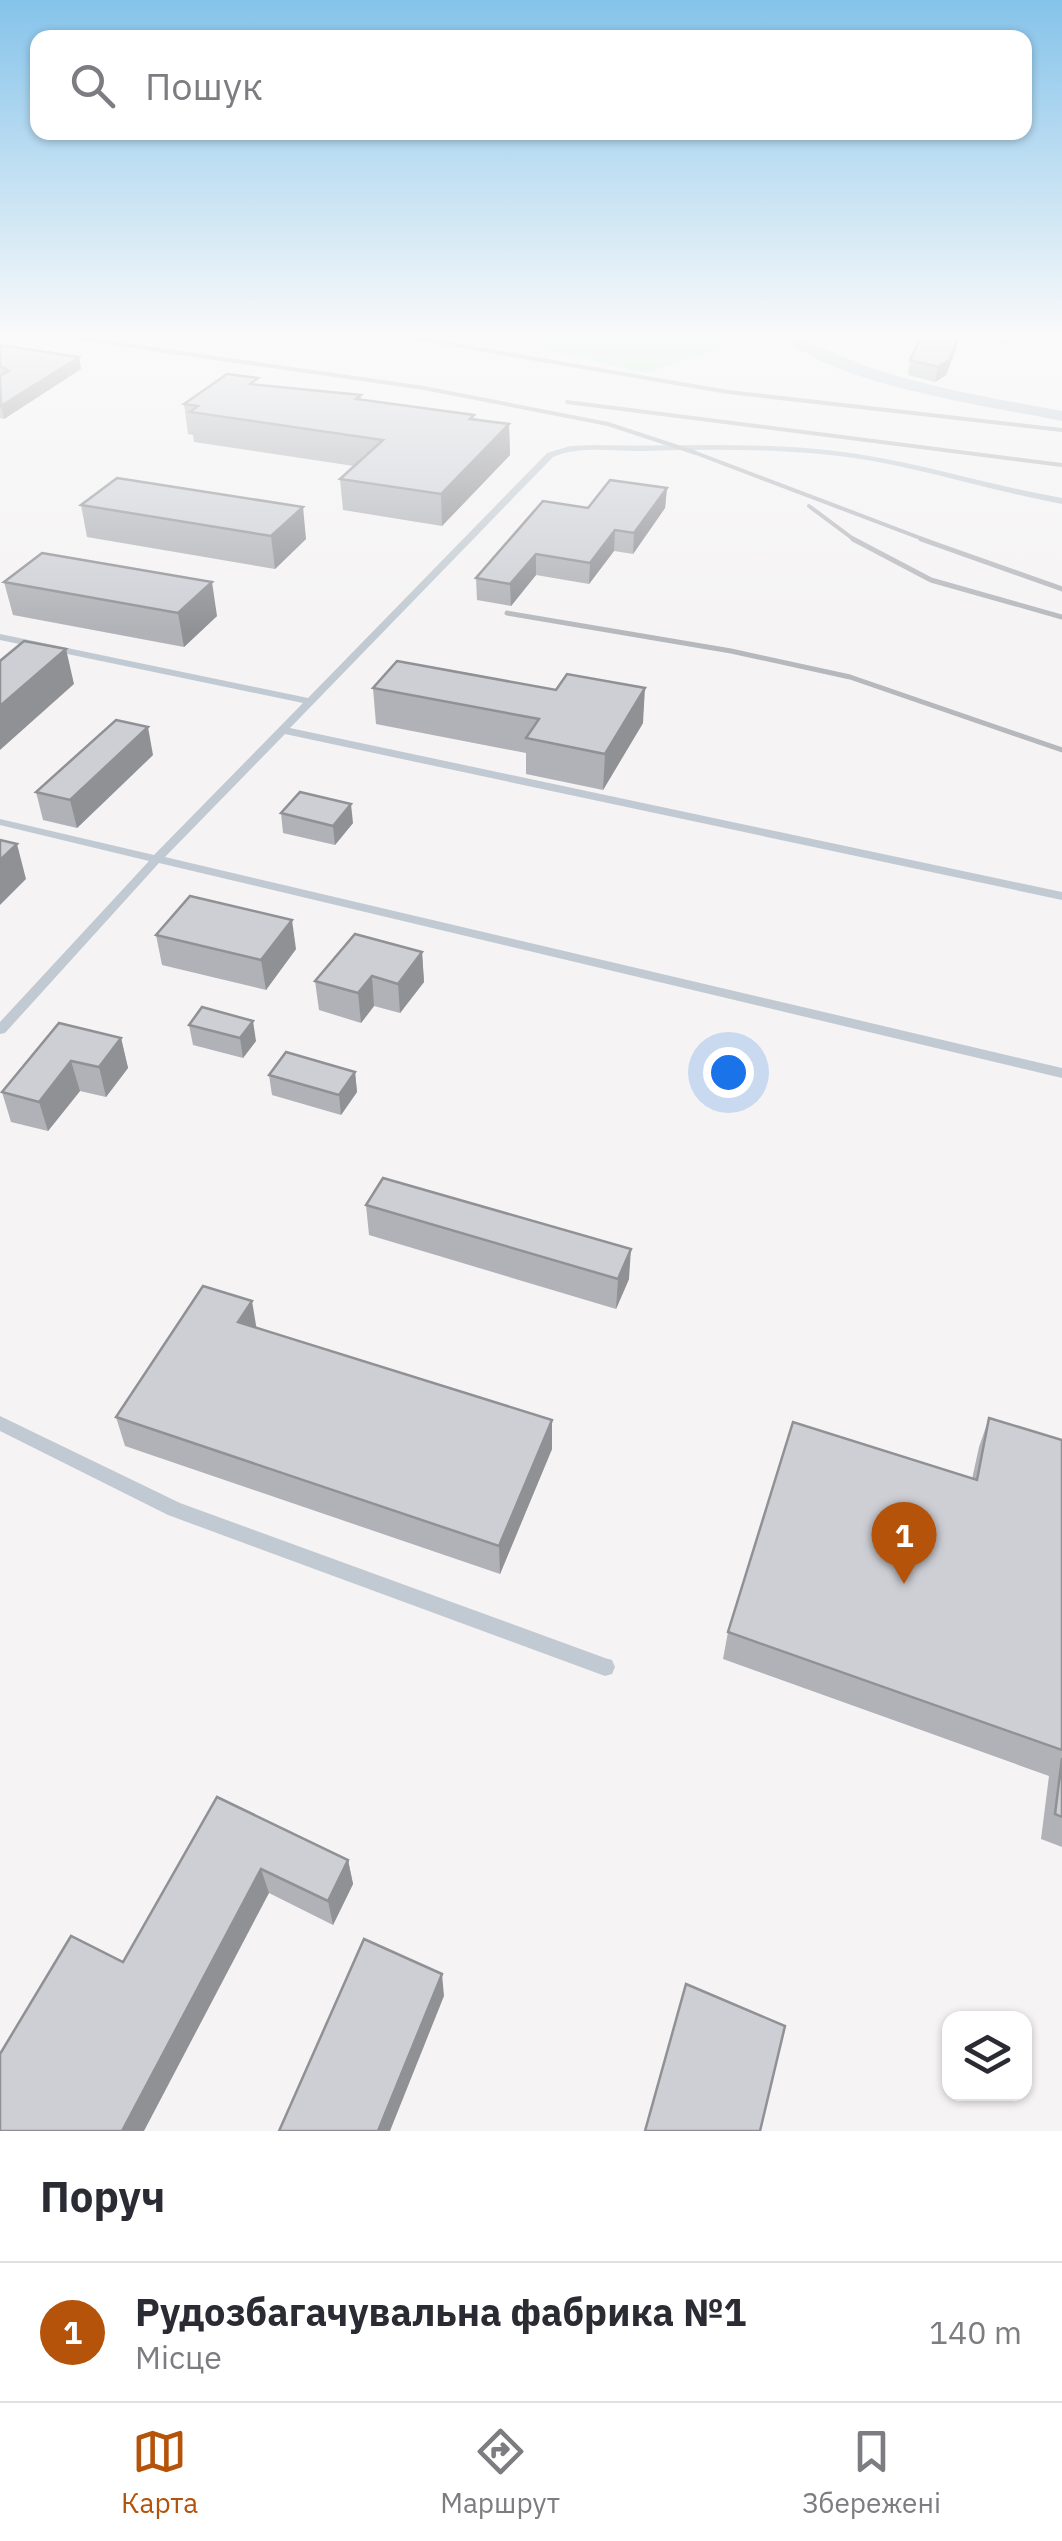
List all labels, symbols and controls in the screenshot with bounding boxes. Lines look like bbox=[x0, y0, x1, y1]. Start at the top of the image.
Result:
search box bbox=[30, 30, 1032, 140]
icon: search bbox=[65, 58, 120, 113]
text: Пошук bbox=[145, 61, 263, 110]
your location bbox=[703, 1047, 754, 1098]
pin: 1 bbox=[872, 1502, 936, 1584]
map controls bbox=[942, 2011, 1032, 2101]
button: layers bbox=[942, 2011, 1032, 2101]
text: Поруч bbox=[40, 2169, 165, 2224]
text: Рудозбагачувальна фабрика №1 bbox=[135, 2287, 746, 2336]
text: 1 bbox=[63, 2311, 82, 2353]
text: 140 m bbox=[929, 2311, 1022, 2353]
text: Місце bbox=[135, 2336, 222, 2378]
tab: Карта bbox=[121, 2424, 198, 2521]
tab: Маршрут bbox=[440, 2424, 560, 2521]
tab: Збережені bbox=[802, 2424, 941, 2521]

